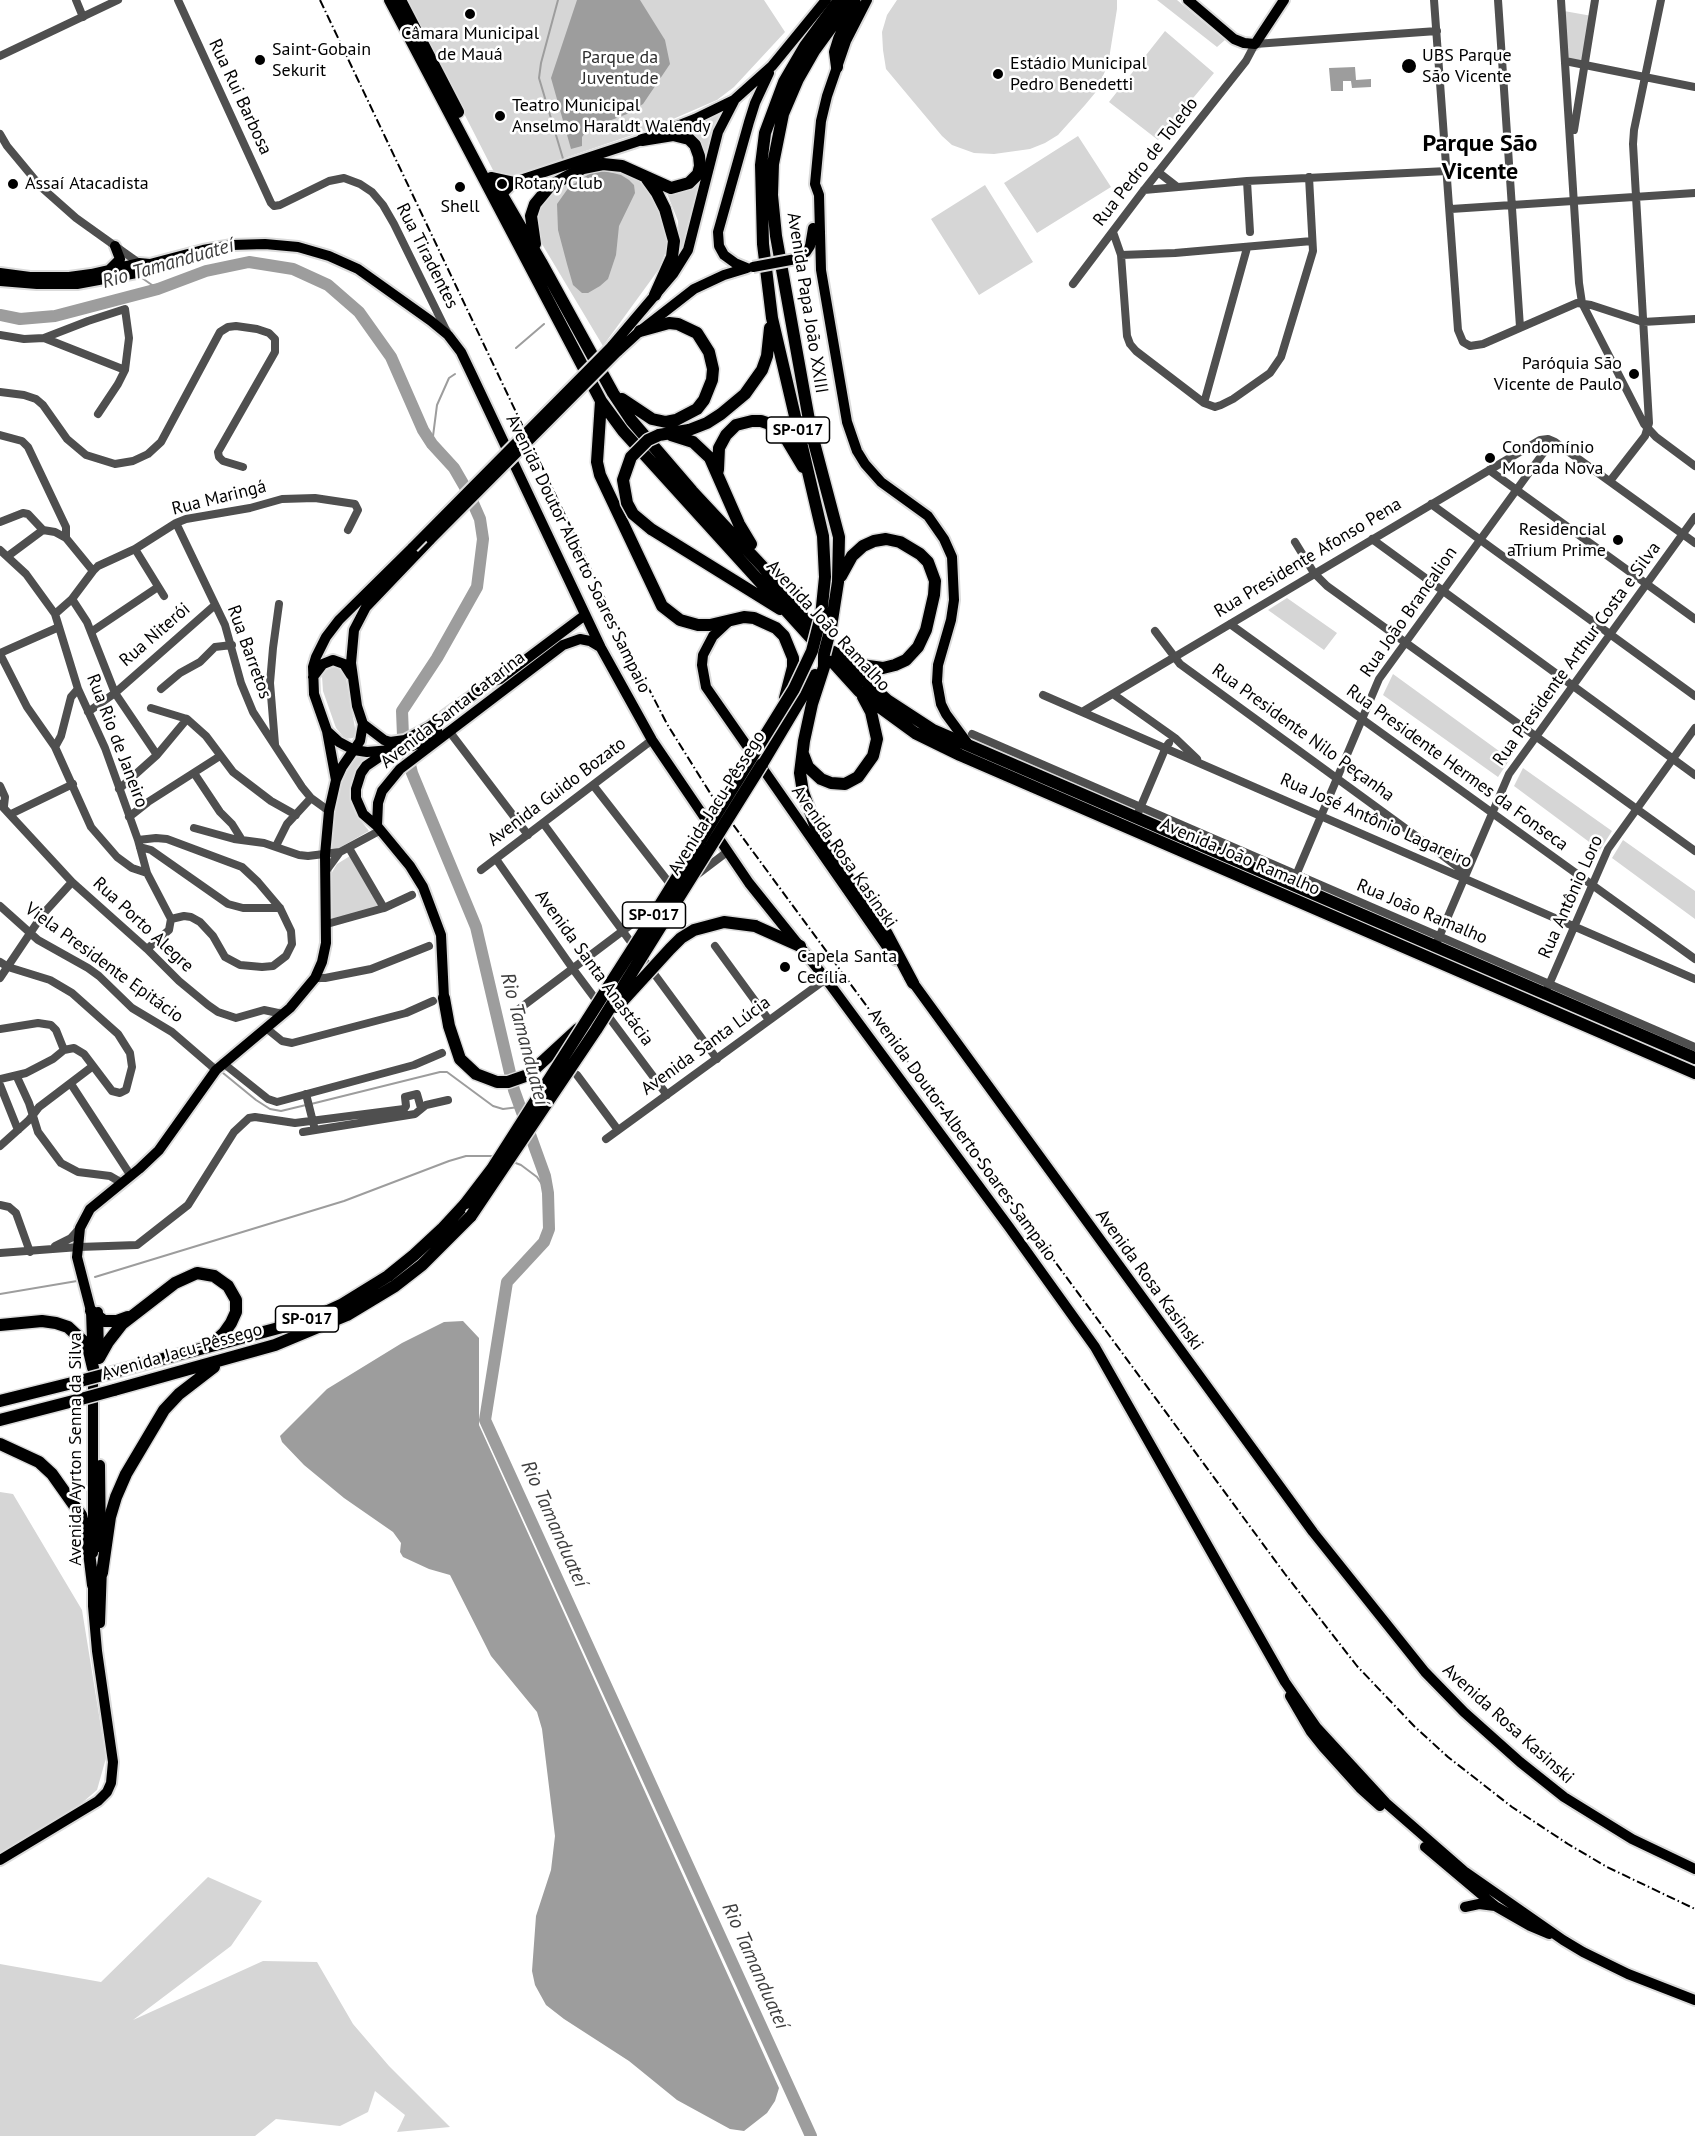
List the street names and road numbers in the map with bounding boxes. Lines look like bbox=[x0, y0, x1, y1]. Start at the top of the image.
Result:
street label: Rua Rui Barbosa bbox=[204, 36, 276, 158]
street label: Rua Pedro de Toledo bbox=[1089, 93, 1203, 231]
street label: Rua Tiradentes bbox=[391, 200, 463, 312]
street label: Avenida Papa João XXIII bbox=[782, 211, 832, 395]
street label: Avenida Doutor Alberto Soares Sampaio bbox=[501, 411, 655, 697]
road number: SP-017 bbox=[766, 417, 830, 443]
street label: Rua Maringá bbox=[170, 476, 268, 520]
street label: Rua Presidente Afonso Pena bbox=[1210, 493, 1406, 623]
street label: Rua Presidente Arthur Costa e Silva bbox=[1489, 538, 1665, 770]
street label: Rua João Brancalion bbox=[1356, 543, 1462, 681]
street label: Avenida João Ramalho bbox=[762, 556, 894, 696]
street label: Rua Niterói bbox=[115, 598, 195, 672]
street label: Rua Barretos bbox=[222, 602, 276, 702]
street label: Avenida Santa Catarina bbox=[376, 647, 530, 773]
street label: Rua Presidente Nilo Peçanha bbox=[1208, 660, 1398, 806]
street label: Rua Rio de Janeiro bbox=[82, 671, 152, 811]
street label: Rua Presidente Hermes da Fonseca bbox=[1342, 680, 1572, 856]
street label: Avenida Jacu-Pêssego bbox=[664, 727, 770, 879]
street label: Avenida Guido Bozato bbox=[484, 733, 630, 851]
street label: Rua José Antônio Lagareiro bbox=[1277, 769, 1475, 873]
street label: Avenida Rosa Kasinski bbox=[787, 782, 901, 932]
street label: Avenida João Ramalho bbox=[1157, 814, 1323, 900]
street label: Rua Antônio Loro bbox=[1534, 832, 1608, 962]
street label: Rua Porto Alegre bbox=[88, 873, 198, 977]
street label: Rua João Ramalho bbox=[1353, 875, 1491, 949]
street label: Avenida Santa Anastácia bbox=[530, 886, 658, 1050]
street label: Viela Presidente Epitácio bbox=[21, 898, 187, 1028]
road number: SP-017 bbox=[622, 902, 686, 928]
street label: Avenida Santa Lúcia bbox=[637, 992, 775, 1100]
street label: Avenida Doutor Alberto Soares Sampaio bbox=[863, 1005, 1061, 1265]
street label: Avenida Rosa Kasinski bbox=[1091, 1205, 1207, 1355]
road number: SP-017 bbox=[276, 1306, 338, 1332]
street label: Avenida Jacu-Pêssego bbox=[99, 1319, 265, 1385]
street label: Avenida Ayrton Senna da Silva bbox=[65, 1332, 87, 1566]
street label: Avenida Rosa Kasinski bbox=[1438, 1659, 1578, 1789]

